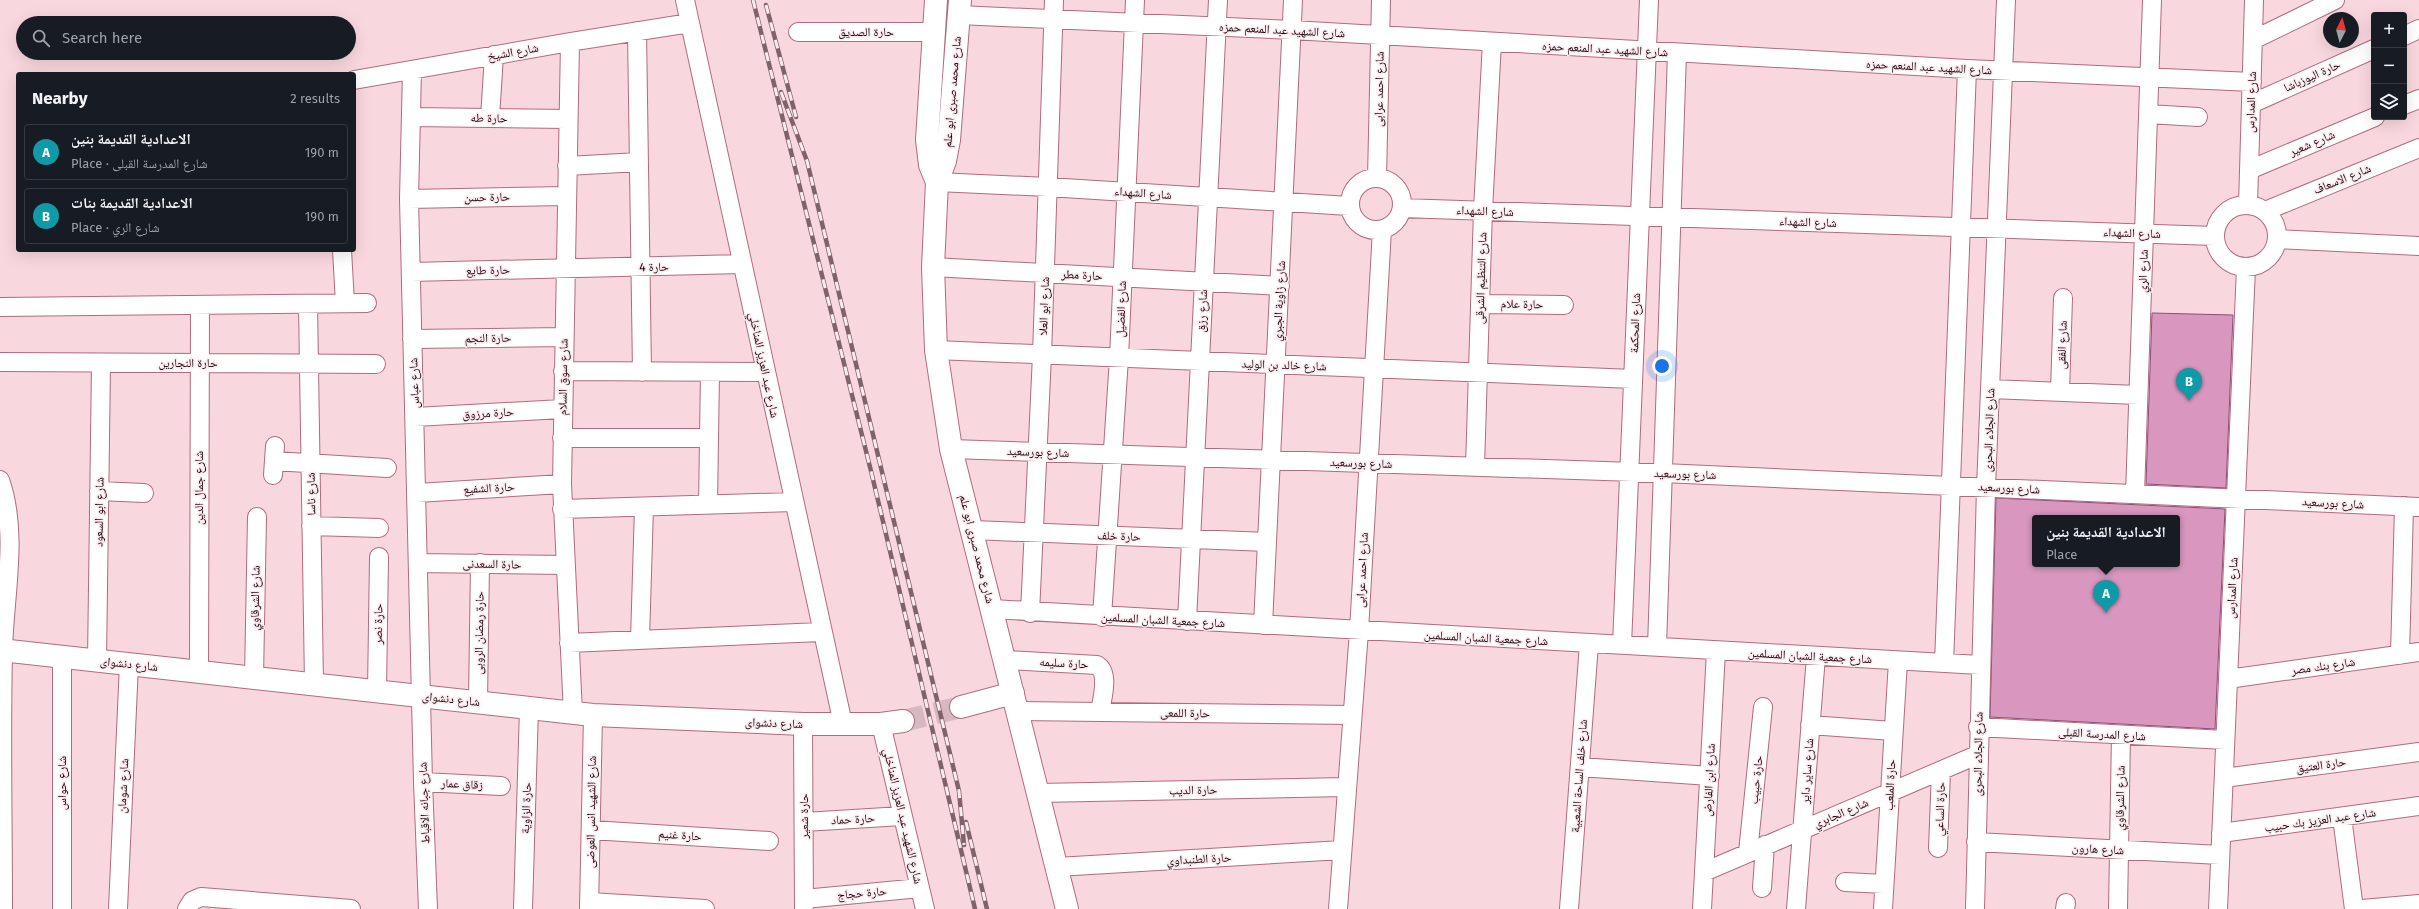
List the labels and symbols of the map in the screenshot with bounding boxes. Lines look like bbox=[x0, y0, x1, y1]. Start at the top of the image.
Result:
north arrow bbox=[2323, 12, 2359, 48]
street label: شارع الشهيد عبد المنعم حمزه bbox=[1219, 20, 1345, 41]
street label: حارة الصديق bbox=[838, 25, 894, 39]
street label: شارع محمد صبرى ابو علم bbox=[940, 36, 965, 148]
street label: شارع الشهيد عبد المنعم حمزه bbox=[1542, 39, 1668, 60]
street label: شارع الشيخ bbox=[486, 41, 540, 64]
street label: شارع احمد عرابى bbox=[1371, 51, 1388, 127]
street label: شارع الشهيد عبد المنعم حمزه bbox=[1866, 57, 1992, 78]
street label: حارة اليوزباشا bbox=[2281, 57, 2343, 95]
street label: شارع المدارس bbox=[2243, 71, 2260, 133]
street label: حارة طه bbox=[471, 111, 508, 125]
street label: شارع شعير bbox=[2286, 127, 2337, 160]
street label: شارع الاسعاف bbox=[2311, 161, 2373, 198]
street label: شارع الشهداء bbox=[1114, 184, 1172, 203]
street label: حارة حسن bbox=[464, 190, 510, 204]
street label: شارع الشهداء bbox=[1456, 203, 1514, 220]
street label: شارع الشهداء bbox=[1779, 214, 1837, 231]
street label: شارع الشهداء bbox=[2103, 225, 2161, 242]
street label: شارع التنظيم الشرقى bbox=[1472, 232, 1491, 324]
street label: شارع الري bbox=[2135, 249, 2154, 293]
street label: حارة 4 bbox=[639, 260, 669, 274]
street label: شارع زاوية الجبري bbox=[1270, 260, 1291, 342]
street label: حارة طايع bbox=[466, 263, 511, 278]
street label: حارة مطر bbox=[1060, 267, 1103, 283]
street label: شارع ابو العلا bbox=[1036, 276, 1053, 336]
street label: شارع الفضيل bbox=[1113, 280, 1130, 338]
street label: شارع رزق bbox=[1194, 289, 1211, 333]
street label: شارع المحكمة bbox=[1627, 293, 1644, 353]
street label: حارة علام bbox=[1501, 297, 1544, 312]
street label: شارع عبد العزيز المناخلي bbox=[743, 311, 782, 420]
street label: شارع الفقى bbox=[2054, 320, 2071, 370]
street label: حارة النجم bbox=[465, 331, 512, 346]
street label: شارع سوق السلام bbox=[555, 338, 572, 416]
street label: حارة النجارين bbox=[158, 356, 218, 370]
your location bbox=[1652, 356, 1672, 376]
street label: شارع عباس bbox=[406, 357, 423, 409]
street label: شارع خالد بن الوليد bbox=[1241, 357, 1327, 374]
pin: B bbox=[2176, 368, 2202, 401]
street label: شارع الجلاء البحرى bbox=[1981, 388, 1998, 472]
street label: حارة مرزوق bbox=[462, 405, 515, 421]
street label: شارع بورسعيد bbox=[1007, 444, 1070, 461]
street label: شارع جمال الدين bbox=[192, 451, 207, 525]
street label: شارع بورسعيد bbox=[1330, 455, 1393, 472]
street label: شارع بورسعيد bbox=[1654, 466, 1717, 483]
street label: شارع ناسا bbox=[304, 472, 319, 516]
street label: شارع ابو السعود bbox=[91, 477, 108, 547]
street label: شارع بورسعيد bbox=[1977, 479, 2041, 498]
street label: حارة الشفيع bbox=[463, 480, 515, 497]
street label: شارع محمد صبرى ابو علم bbox=[956, 493, 997, 605]
street label: شارع بورسعيد bbox=[2301, 494, 2365, 513]
street label: حارة خلف bbox=[1097, 528, 1141, 544]
street label: شارع احمد عرابى bbox=[1353, 532, 1372, 608]
street label: حارة السعدنى bbox=[462, 556, 522, 572]
street label: شارع المدارس bbox=[2223, 557, 2242, 619]
street label: شارع الشرقاوي bbox=[247, 565, 266, 631]
pin: A bbox=[2093, 580, 2119, 613]
street label: حارة رمضان الروبى bbox=[471, 591, 487, 675]
street label: حارة نصر bbox=[371, 603, 385, 646]
street label: شارع جمعية الشبان المسلمين bbox=[1101, 610, 1225, 631]
street label: شارع جمعية الشبان المسلمين bbox=[1424, 628, 1548, 649]
street label: شارع جمعية الشبان المسلمين bbox=[1748, 646, 1872, 667]
street label: شارع دنشواى bbox=[99, 654, 159, 675]
street label: حارة سليمه bbox=[1039, 655, 1089, 671]
street label: شارع بنك مصر bbox=[2289, 655, 2356, 679]
street label: شارع دنشواى bbox=[421, 689, 481, 710]
street label: حارة اللمعى bbox=[1160, 706, 1210, 720]
street label: شارع الجلاء البحرى bbox=[1970, 712, 1987, 796]
street label: شارع دنشواى bbox=[745, 715, 803, 732]
street label: شارع خلف الساحة الشعبية bbox=[1568, 719, 1591, 833]
street label: شارع المدرسة القبلى bbox=[2058, 725, 2146, 744]
street label: شارع ساير داير bbox=[1798, 738, 1817, 805]
street label: شارع ابن الفارض bbox=[1700, 743, 1719, 817]
street label: شارع الشهيد عبد العزيز المناخلي bbox=[878, 747, 925, 886]
street label: حارة حبيب bbox=[1746, 755, 1766, 805]
street label: حارة العتيق bbox=[2295, 755, 2347, 776]
street label: شارع حواس bbox=[55, 756, 70, 810]
street label: شارع الشهيد انس العوضى bbox=[583, 756, 600, 868]
street label: شارع شومان bbox=[115, 758, 132, 814]
street label: حارة الملعب bbox=[1882, 759, 1899, 811]
street label: شارع جبانه الاقباط bbox=[416, 762, 433, 844]
street label: شارع الشرقاوي bbox=[2112, 765, 2131, 831]
street label: زقاق عمار bbox=[439, 776, 484, 792]
street label: حارة الساعي bbox=[1932, 781, 1951, 836]
street label: حارة الزاوية bbox=[518, 782, 534, 834]
street label: حارة الديب bbox=[1169, 783, 1218, 798]
street label: حارة شعير bbox=[797, 793, 811, 840]
street label: شارع الجابري bbox=[1812, 795, 1872, 834]
street label: شارع عبد العزيز بك حبيب bbox=[2263, 805, 2377, 836]
street label: حارة حماد bbox=[831, 811, 876, 827]
street label: حارة غنيم bbox=[658, 826, 703, 845]
street label: شارع هارون bbox=[2071, 841, 2125, 858]
street label: حارة الطنبداوي bbox=[1166, 850, 1232, 871]
street label: حارة حجاج bbox=[837, 884, 888, 902]

